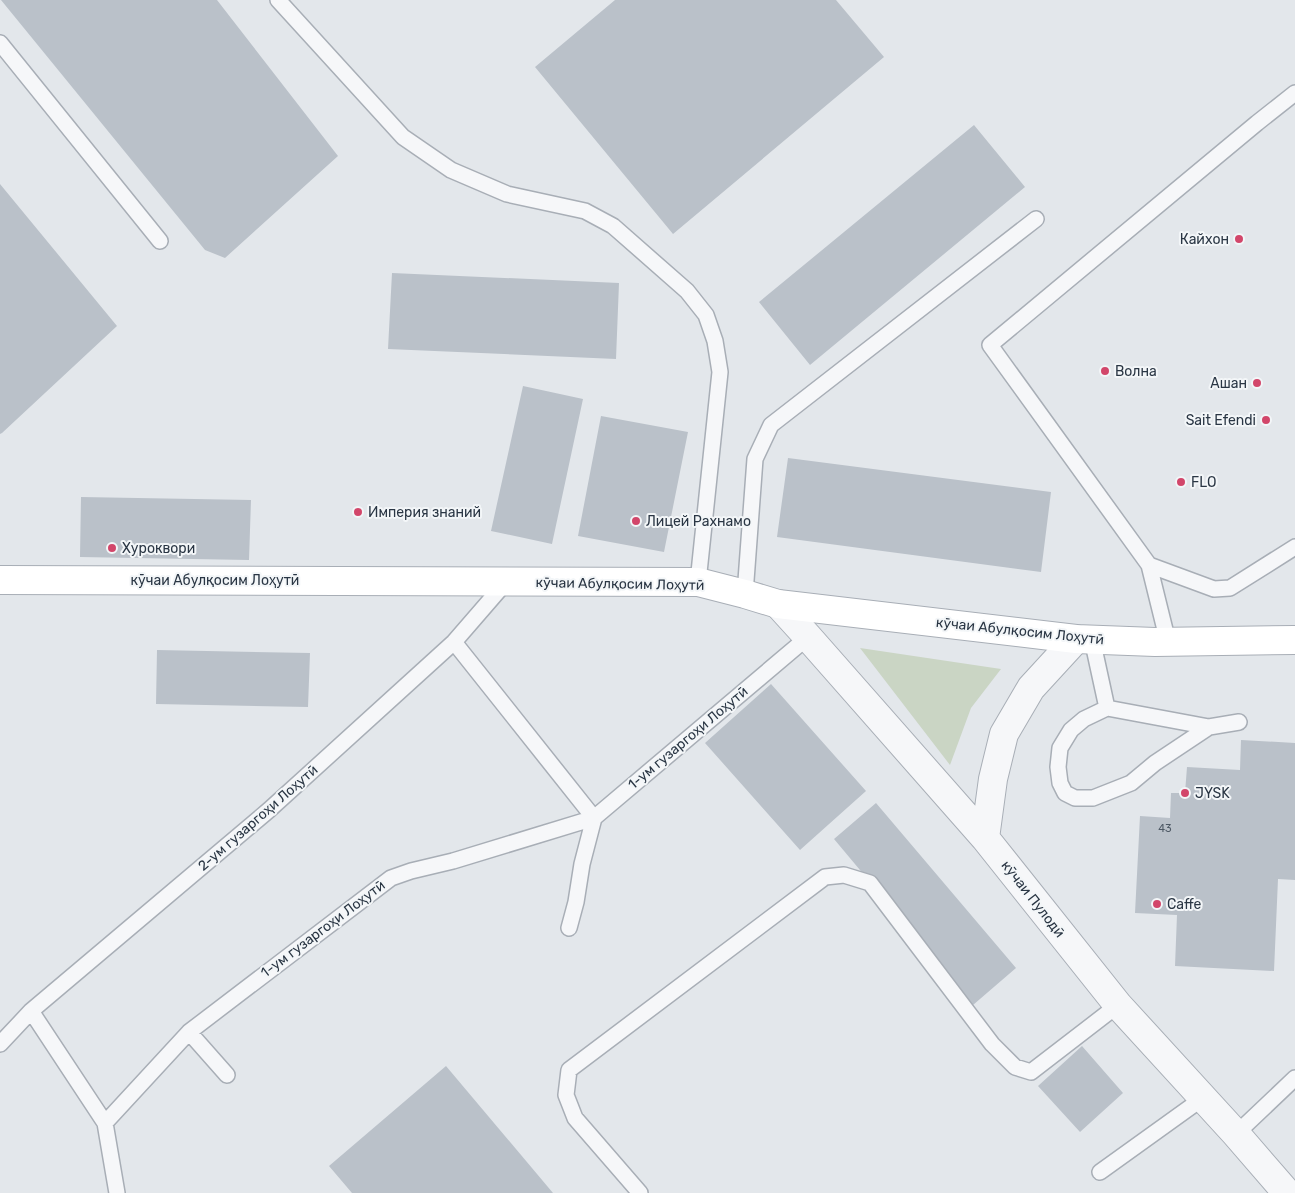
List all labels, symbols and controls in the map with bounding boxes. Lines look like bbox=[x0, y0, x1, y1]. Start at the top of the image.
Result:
place label: Кайхон bbox=[1180, 231, 1229, 248]
marker: Кайхон bbox=[1233, 233, 1245, 245]
place label: Волна bbox=[1115, 363, 1157, 380]
marker: Волна bbox=[1099, 365, 1111, 377]
place label: Ашан bbox=[1210, 375, 1247, 392]
marker: Ашан bbox=[1251, 377, 1263, 389]
place label: Sait Efendi bbox=[1186, 412, 1256, 429]
marker: Sait Efendi bbox=[1260, 414, 1272, 426]
place label: FLO bbox=[1191, 474, 1216, 491]
marker: FLO bbox=[1175, 476, 1187, 488]
place label: Империя знаний bbox=[368, 504, 481, 521]
marker: Империя знаний bbox=[352, 506, 364, 518]
place label: Лицей Рахнамо bbox=[646, 513, 751, 530]
marker: Лицей Рахнамо bbox=[630, 515, 642, 527]
place label: Хуроквори bbox=[122, 540, 195, 557]
marker: Хуроквори bbox=[106, 542, 118, 554]
street label: кӯчаи Абулқосим Лоҳутӣ bbox=[131, 572, 299, 589]
street label: кӯчаи Абулқосим Лоҳутӣ bbox=[535, 574, 705, 594]
street label: кӯчаи Абулқосим Лоҳутӣ bbox=[935, 614, 1105, 648]
street label: 1-ум гузаргоҳи Лоҳутӣ bbox=[625, 683, 751, 793]
street label: 2-ум гузаргоҳи Лоҳутӣ bbox=[195, 761, 321, 875]
place label: JYSK bbox=[1195, 785, 1230, 802]
marker: JYSK bbox=[1179, 787, 1191, 799]
house number: 43 bbox=[1158, 822, 1172, 835]
street label: кӯчаи Пулодӣ bbox=[998, 857, 1068, 941]
street label: 1-ум гузаргоҳи Лоҳутӣ bbox=[258, 877, 388, 981]
place label: Caffe bbox=[1167, 896, 1202, 913]
marker: Caffe bbox=[1151, 898, 1163, 910]

